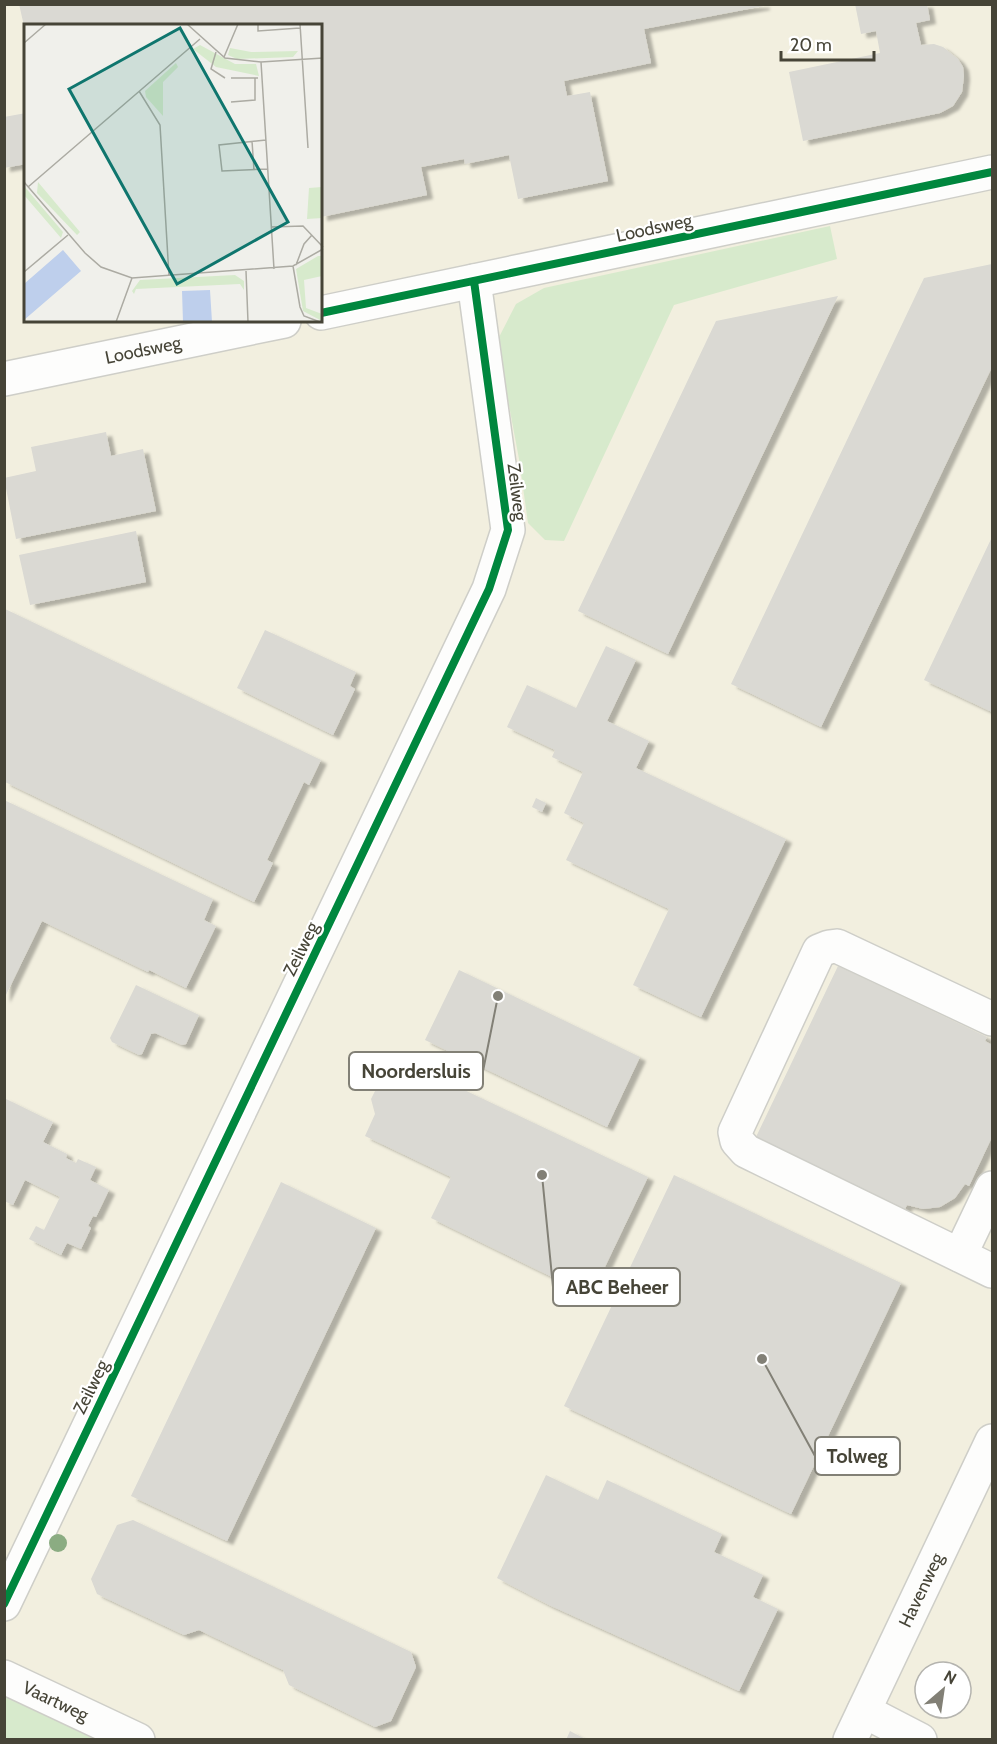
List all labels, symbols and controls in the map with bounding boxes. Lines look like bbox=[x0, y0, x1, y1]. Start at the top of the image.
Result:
inset map bbox=[24, 24, 322, 322]
scale bar bbox=[781, 24, 874, 62]
text: 20 m bbox=[790, 34, 832, 56]
street label: Loodsweg bbox=[614, 209, 695, 247]
street label: Loodsweg bbox=[103, 331, 184, 369]
street label: Zeilweg bbox=[503, 462, 532, 523]
street label: Zeilweg bbox=[278, 917, 324, 980]
callout: Noordersluis bbox=[349, 1052, 483, 1090]
text: Noordersluis bbox=[361, 1059, 471, 1083]
callout: ABC Beheer bbox=[553, 1268, 680, 1306]
text: ABC Beheer bbox=[566, 1275, 669, 1299]
street label: Zeilweg bbox=[68, 1355, 114, 1418]
callout: Tolweg bbox=[815, 1437, 900, 1475]
text: Tolweg bbox=[827, 1444, 887, 1468]
street label: Havenweg bbox=[894, 1548, 949, 1631]
north arrow bbox=[913, 1660, 973, 1720]
text: N bbox=[940, 1666, 960, 1688]
street label: Vaartweg bbox=[19, 1676, 93, 1727]

